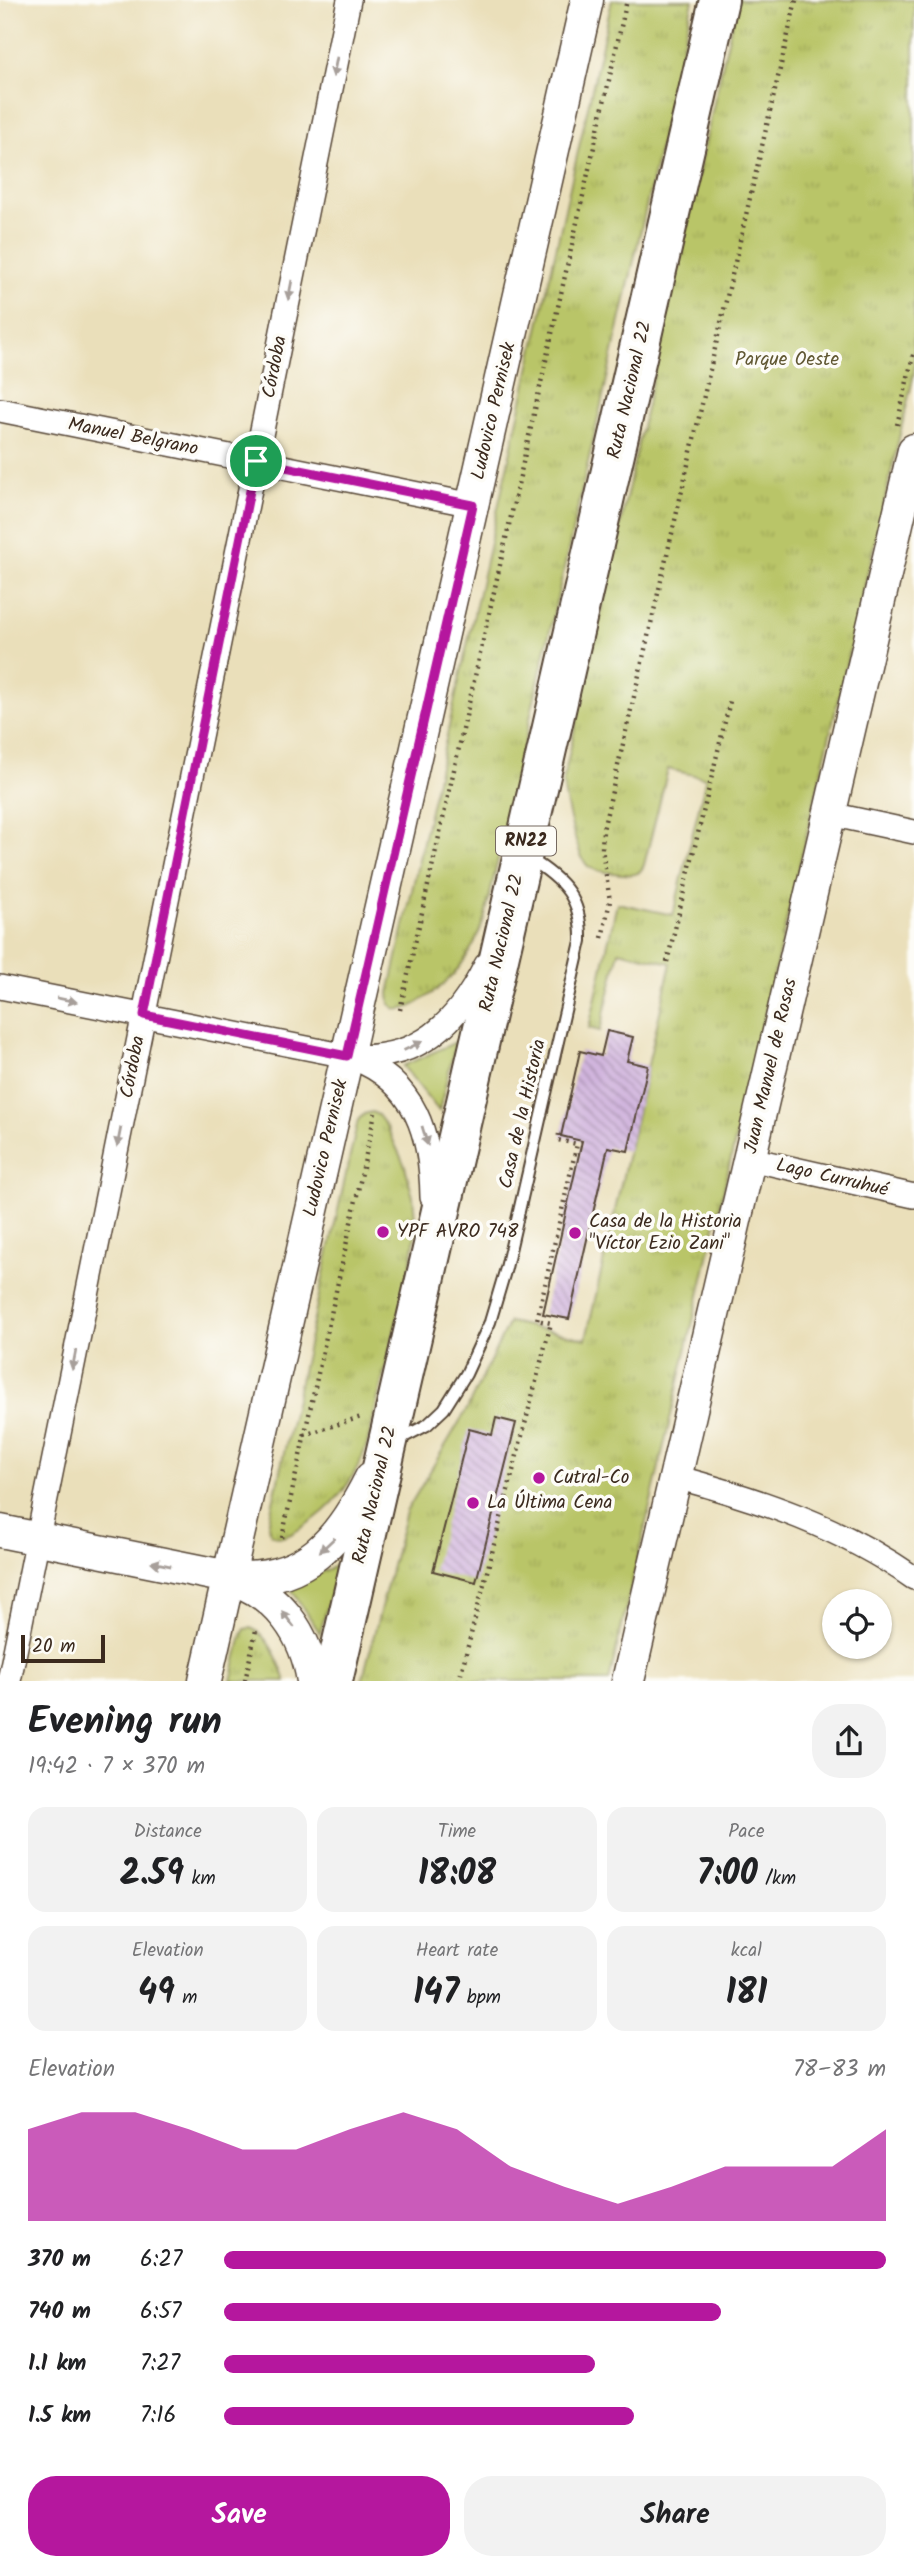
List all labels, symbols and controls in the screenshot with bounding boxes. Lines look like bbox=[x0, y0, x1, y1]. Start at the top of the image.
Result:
one-way arrow bbox=[330, 56, 341, 78]
one-way arrow bbox=[285, 279, 296, 301]
street label: Ruta Nacional 22 bbox=[600, 318, 660, 462]
street label: Córdoba bbox=[254, 333, 296, 401]
street label: Ludovico Pernisek bbox=[464, 339, 524, 483]
park label: Parque Oeste bbox=[735, 345, 839, 375]
street label: Manuel Belgrano bbox=[65, 410, 201, 464]
pin bbox=[226, 431, 286, 491]
icon: arrive bbox=[237, 442, 275, 480]
road number: RN22 bbox=[496, 826, 556, 856]
street label: Ruta Nacional 22 bbox=[472, 871, 532, 1015]
street label: Juan Manuel de Rosas bbox=[736, 975, 806, 1157]
one-way arrow bbox=[56, 994, 78, 1005]
street label: Córdoba bbox=[112, 1033, 154, 1101]
street label: Casa de la Historia bbox=[491, 1036, 555, 1192]
one-way arrow bbox=[403, 1040, 423, 1051]
street label: Ludovico Pernisek bbox=[296, 1076, 356, 1220]
one-way arrow bbox=[113, 1126, 124, 1148]
one-way arrow bbox=[421, 1126, 431, 1147]
street label: Lago Curruhué bbox=[773, 1151, 892, 1206]
place label: Casa de la Historia "Víctor Ezio Zani" bbox=[589, 1207, 742, 1259]
place label: YPF AVRO 748 bbox=[397, 1217, 519, 1247]
marker: YPF AVRO 748 bbox=[375, 1224, 391, 1240]
marker: Casa de la Historia "Víctor Ezio Zani" bbox=[567, 1225, 583, 1241]
one-way arrow bbox=[68, 1349, 79, 1371]
street label: Ruta Nacional 22 bbox=[345, 1423, 405, 1567]
place label: Cutral-Co bbox=[553, 1463, 629, 1493]
marker: Cutral-Co bbox=[531, 1470, 547, 1486]
place label: La Última Cena bbox=[487, 1488, 612, 1518]
marker: La Última Cena bbox=[465, 1495, 481, 1511]
one-way arrow bbox=[318, 1537, 336, 1553]
one-way arrow bbox=[150, 1558, 172, 1569]
map controls bbox=[822, 1589, 892, 1659]
button: locate bbox=[822, 1589, 892, 1659]
one-way arrow bbox=[281, 1610, 295, 1628]
scale bar bbox=[21, 1632, 105, 1664]
text: 20 m bbox=[32, 1632, 75, 1662]
text: Evening run bbox=[28, 1693, 222, 1753]
button: share bbox=[812, 1704, 886, 1778]
text: 19:42 · 7 × 370 m bbox=[28, 1749, 205, 1785]
text: Distance bbox=[134, 1817, 202, 1847]
text: Time bbox=[438, 1817, 476, 1847]
text: Pace bbox=[728, 1817, 764, 1847]
text: 2.59 bbox=[120, 1847, 184, 1903]
text: 18:08 bbox=[418, 1847, 496, 1903]
text: 7:00 bbox=[697, 1847, 758, 1903]
text: km bbox=[184, 1864, 216, 1894]
text: /km bbox=[758, 1864, 796, 1894]
text: Elevation bbox=[132, 1936, 204, 1966]
text: Heart rate bbox=[416, 1936, 498, 1966]
text: kcal bbox=[731, 1936, 762, 1966]
text: 49 bbox=[138, 1966, 175, 2022]
text: 147 bbox=[413, 1966, 459, 2022]
text: 181 bbox=[725, 1966, 767, 2022]
text: m bbox=[175, 1983, 197, 2013]
text: bpm bbox=[459, 1983, 501, 2013]
text: Elevation bbox=[28, 2052, 115, 2088]
text: 78–83 m bbox=[793, 2052, 886, 2088]
text: 370 m bbox=[28, 2242, 91, 2278]
text: 6:27 bbox=[140, 2242, 182, 2278]
text: 740 m bbox=[28, 2294, 91, 2330]
text: 6:57 bbox=[140, 2294, 181, 2330]
text: 1.1 km bbox=[28, 2346, 86, 2382]
text: 7:27 bbox=[140, 2346, 180, 2382]
text: 1.5 km bbox=[28, 2398, 91, 2434]
text: 7:16 bbox=[140, 2398, 176, 2434]
button: Save bbox=[28, 2476, 450, 2556]
button: Share bbox=[464, 2476, 886, 2556]

